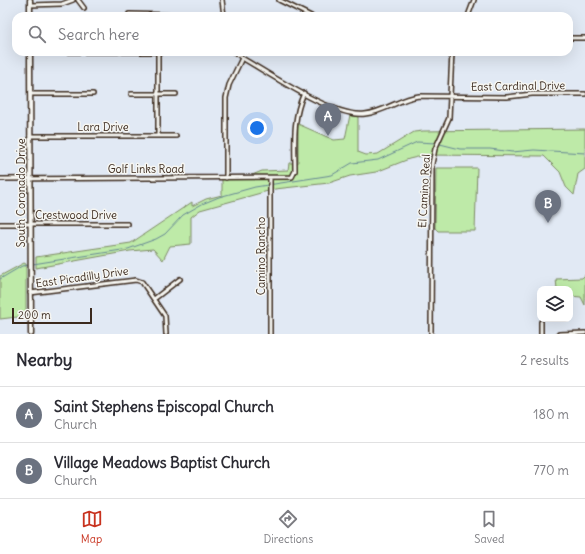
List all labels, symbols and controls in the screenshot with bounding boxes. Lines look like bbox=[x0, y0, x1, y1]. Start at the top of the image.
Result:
search box bbox=[12, 12, 573, 56]
icon: search bbox=[26, 23, 48, 45]
text: Search here bbox=[58, 25, 139, 44]
street label: East Cardinal Drive bbox=[471, 78, 565, 94]
pin: A bbox=[315, 103, 341, 136]
your location bbox=[247, 118, 267, 138]
street label: Lara Drive bbox=[77, 120, 129, 134]
street label: South Coronado Drive bbox=[14, 138, 28, 248]
street label: El Camino Real bbox=[415, 154, 433, 228]
street label: Golf Links Road bbox=[108, 162, 185, 176]
pin: B bbox=[535, 190, 561, 223]
street label: Crestwood Drive bbox=[35, 208, 117, 222]
street label: Camino Rancho bbox=[254, 217, 268, 295]
street label: East Picadilly Drive bbox=[35, 264, 129, 290]
map controls bbox=[537, 286, 573, 322]
button: layers bbox=[537, 286, 573, 322]
scale bar bbox=[12, 306, 92, 325]
text: 200 m bbox=[18, 308, 51, 322]
text: Nearby bbox=[16, 349, 72, 371]
text: 2 results bbox=[520, 352, 569, 369]
text: Saint Stephens Episcopal Church bbox=[54, 397, 274, 416]
text: A bbox=[25, 406, 33, 423]
text: 180 m bbox=[533, 406, 569, 423]
text: Church bbox=[54, 416, 97, 433]
text: Village Meadows Baptist Church bbox=[54, 453, 270, 472]
text: B bbox=[25, 462, 33, 479]
text: 770 m bbox=[533, 462, 569, 479]
text: Church bbox=[54, 472, 97, 489]
tab: Map bbox=[81, 508, 103, 546]
tab: Directions bbox=[264, 508, 313, 546]
tab: Saved bbox=[474, 508, 504, 546]

